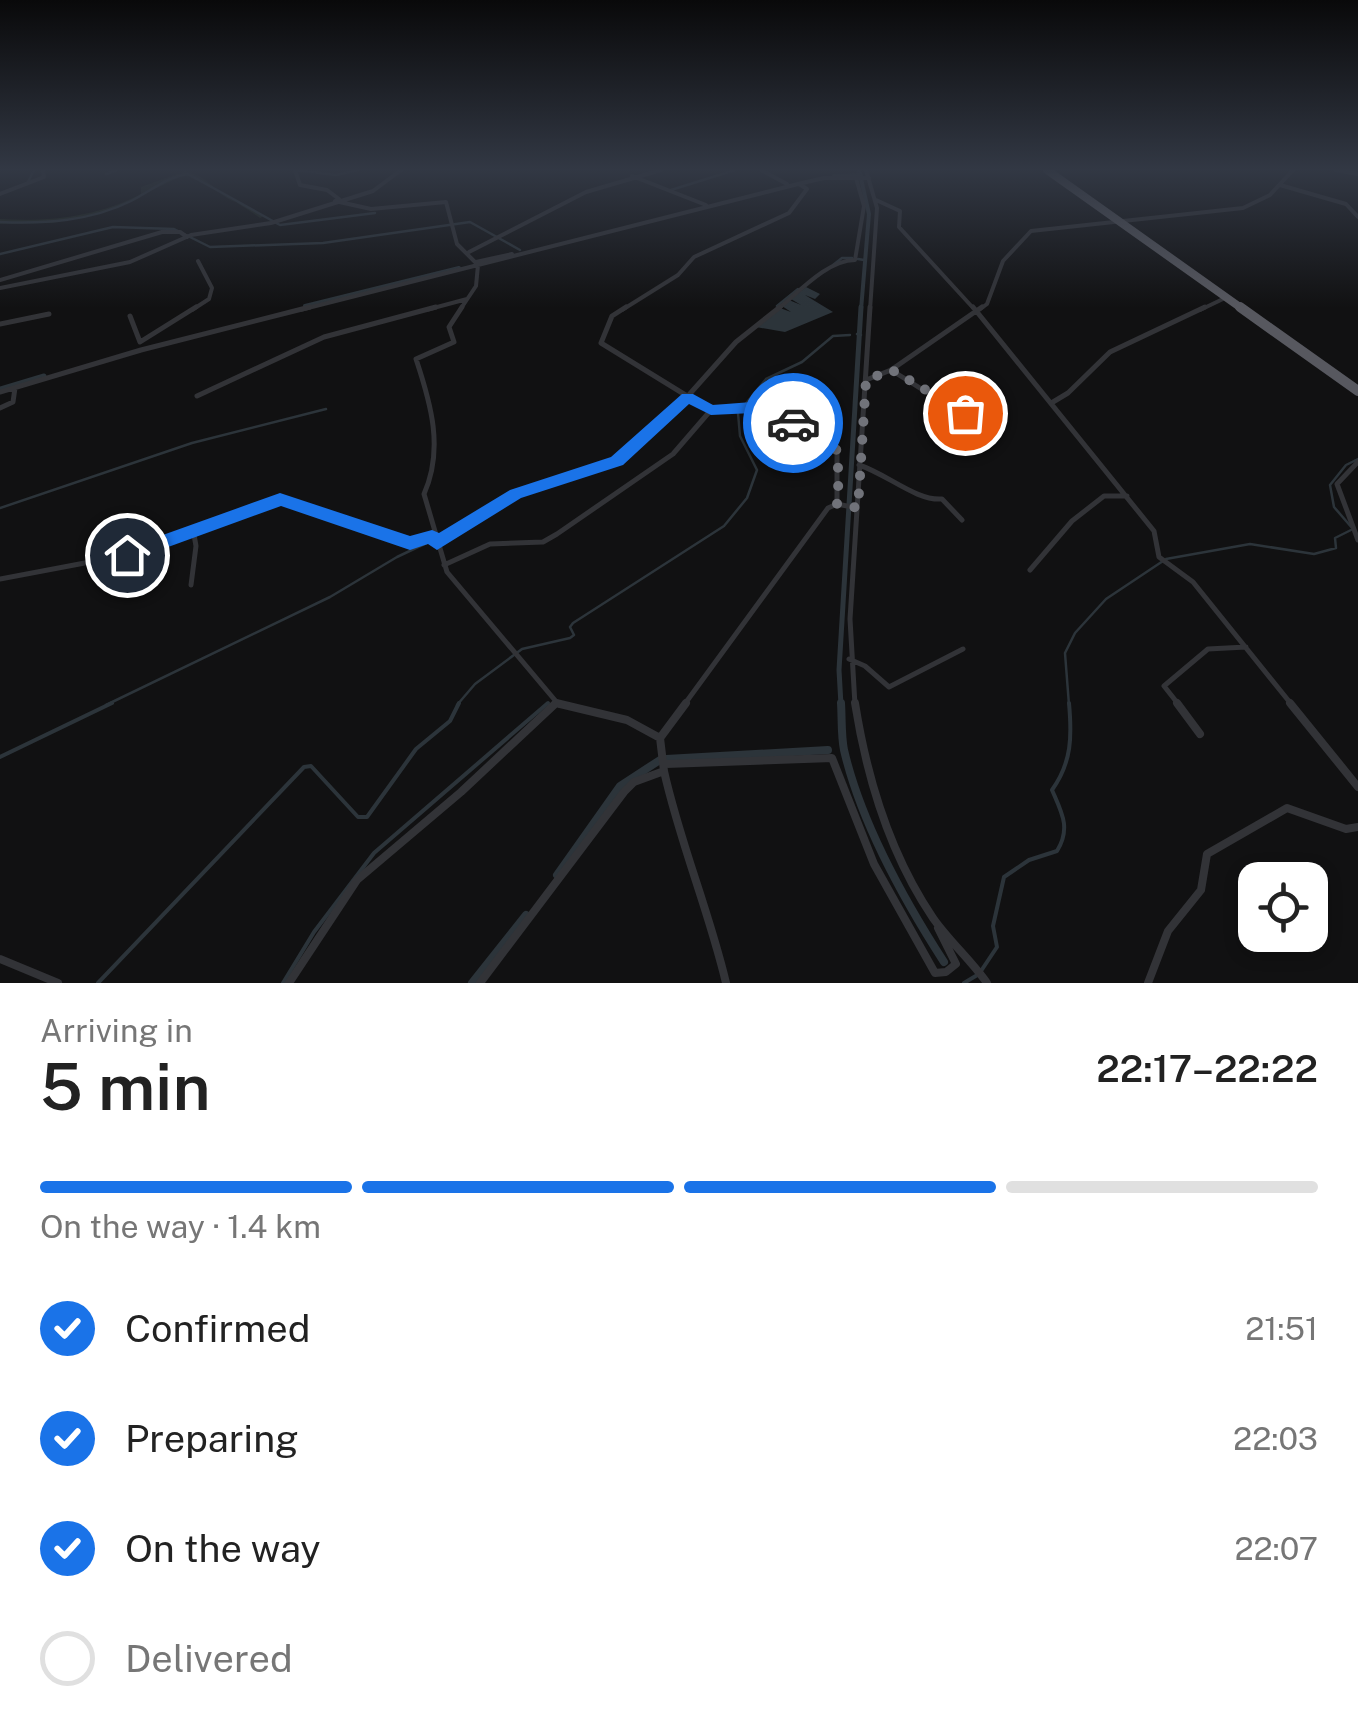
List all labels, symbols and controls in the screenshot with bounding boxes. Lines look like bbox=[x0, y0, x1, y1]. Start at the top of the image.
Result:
pin bbox=[923, 371, 1008, 456]
courier bbox=[743, 373, 843, 473]
icon: bag bbox=[938, 386, 993, 441]
icon: car bbox=[766, 396, 821, 451]
pin bbox=[85, 513, 170, 598]
icon: home bbox=[100, 528, 155, 583]
map controls bbox=[1238, 862, 1328, 952]
button: locate bbox=[1238, 862, 1328, 952]
text: Arriving in bbox=[40, 1012, 193, 1049]
text: 22:17–22:22 bbox=[1096, 1046, 1318, 1091]
text: 5 min bbox=[40, 1048, 210, 1125]
text: On the way · 1.4 km bbox=[40, 1208, 321, 1245]
icon: check bbox=[40, 1301, 95, 1356]
text: Confirmed bbox=[125, 1306, 310, 1351]
text: 21:51 bbox=[1245, 1310, 1318, 1347]
icon: check bbox=[40, 1411, 95, 1466]
text: Preparing bbox=[125, 1416, 299, 1461]
text: 22:03 bbox=[1233, 1420, 1318, 1457]
icon: check bbox=[40, 1521, 95, 1576]
text: On the way bbox=[125, 1526, 321, 1571]
text: 22:07 bbox=[1234, 1530, 1318, 1567]
text: Delivered bbox=[125, 1636, 293, 1681]

